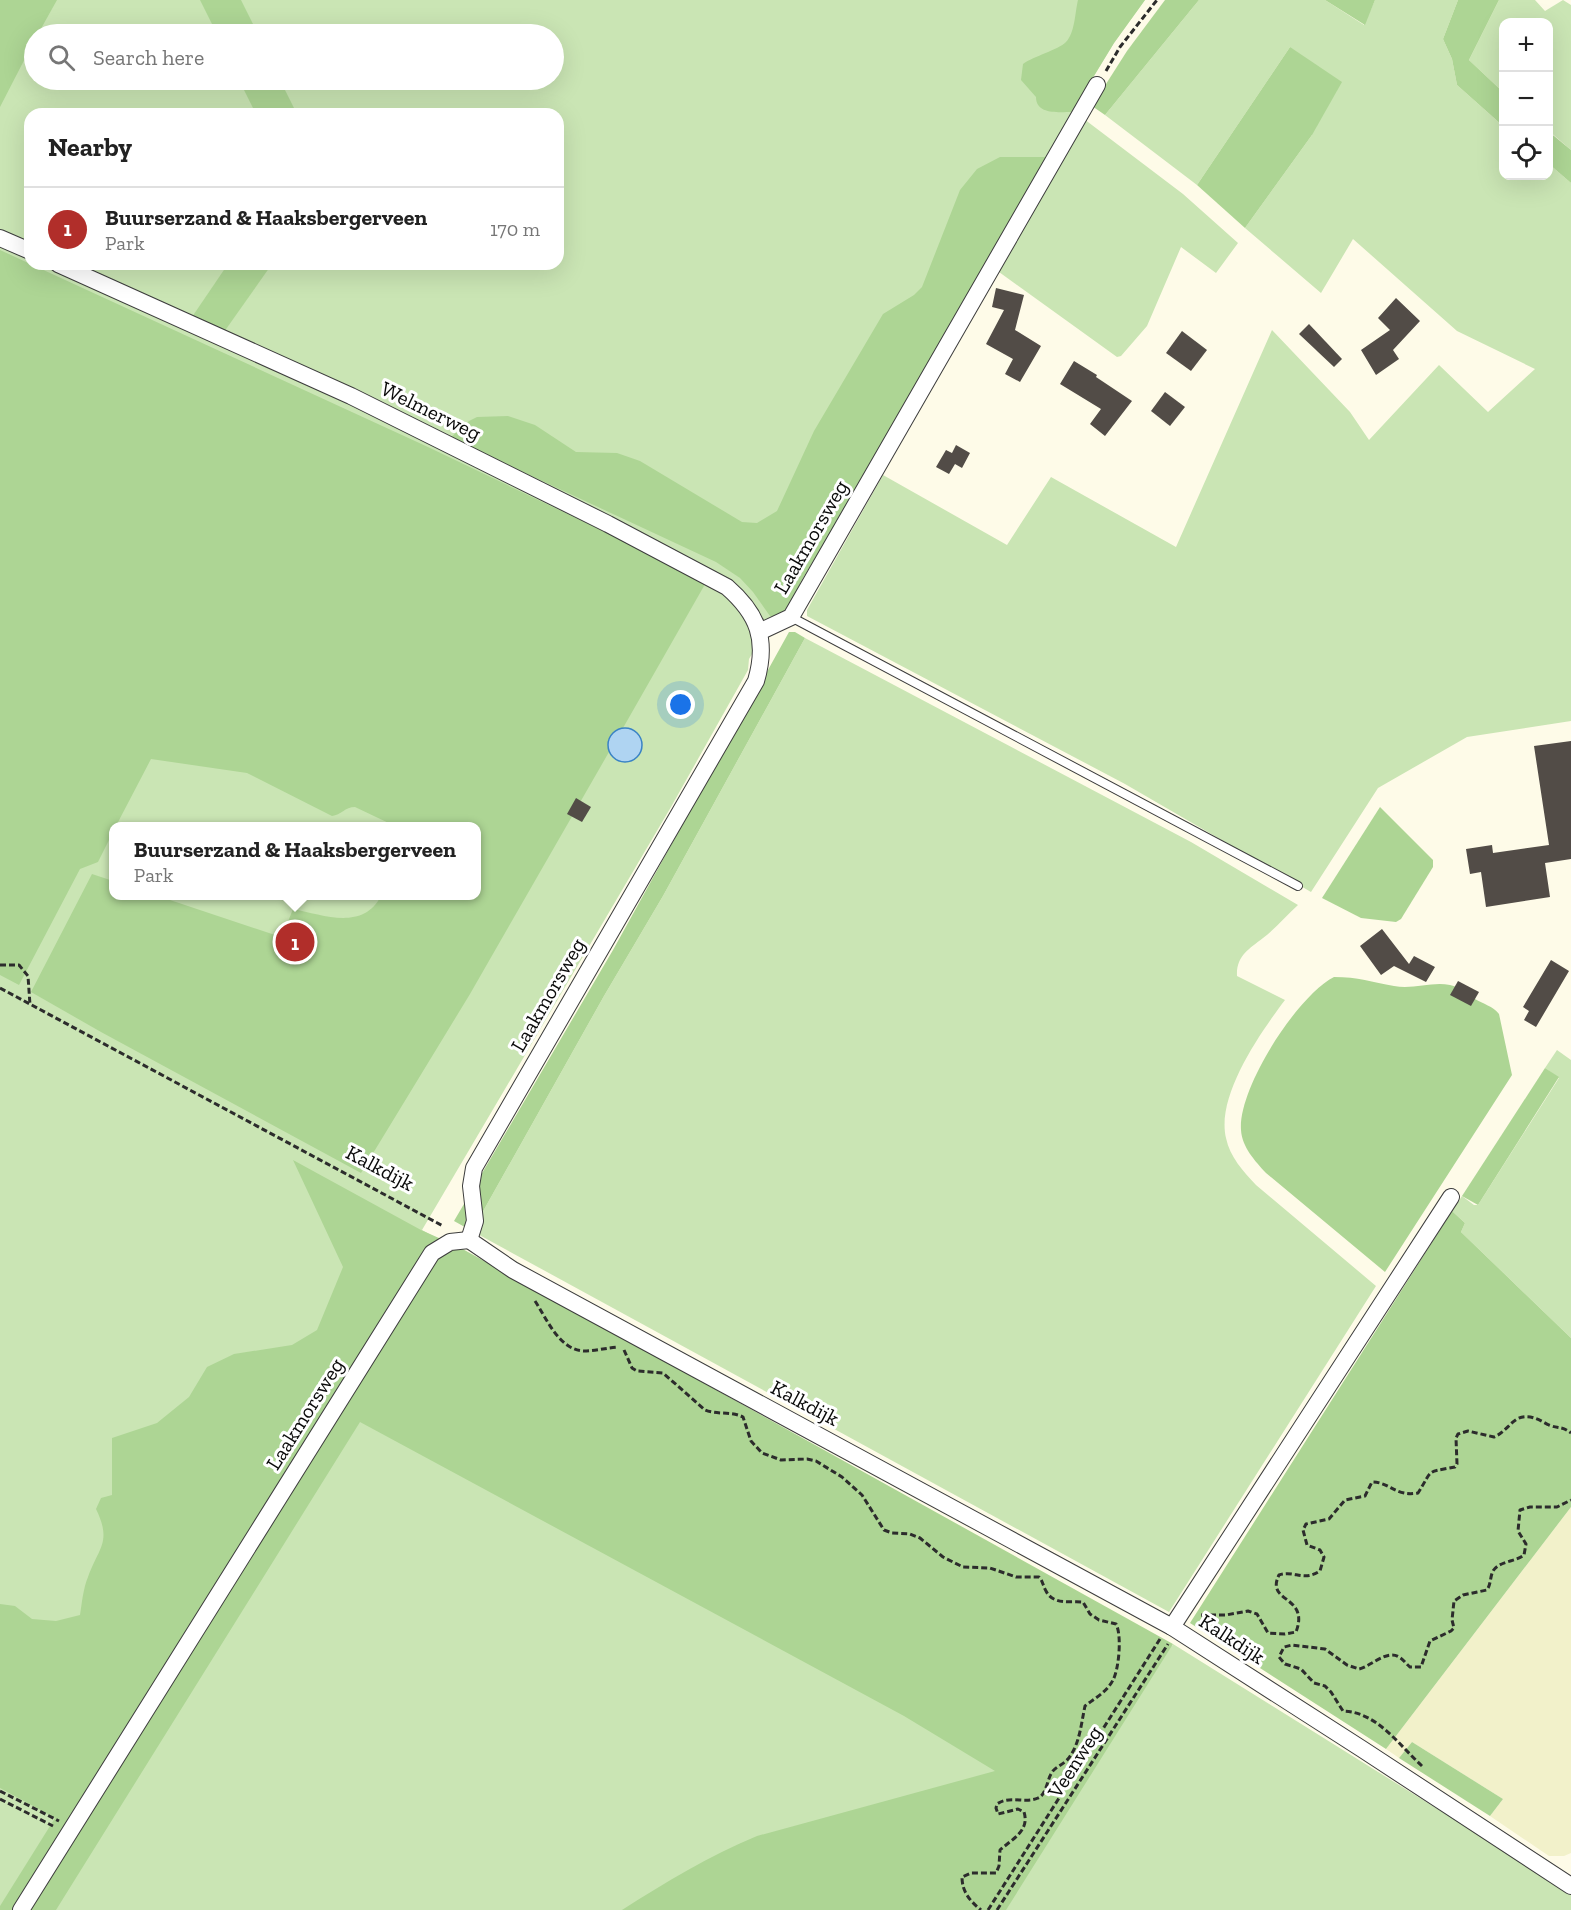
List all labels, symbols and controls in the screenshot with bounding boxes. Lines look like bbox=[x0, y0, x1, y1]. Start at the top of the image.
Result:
map controls bbox=[1499, 18, 1553, 180]
button: + bbox=[1499, 18, 1553, 72]
search box bbox=[24, 24, 564, 90]
icon: search bbox=[45, 41, 78, 74]
text: Search here bbox=[93, 44, 204, 71]
button: − bbox=[1499, 72, 1553, 126]
button: locate bbox=[1499, 126, 1553, 180]
text: Nearby bbox=[48, 131, 132, 163]
text: Buurserzand & Haaksbergerveen bbox=[105, 204, 427, 231]
text: 1 bbox=[63, 217, 72, 241]
text: 170 m bbox=[490, 217, 540, 241]
text: Park bbox=[105, 231, 145, 255]
street label: Welmerweg bbox=[377, 376, 486, 446]
street label: Laakmorsweg bbox=[768, 475, 853, 598]
your location bbox=[666, 690, 695, 719]
popup bbox=[109, 822, 481, 900]
text: Buurserzand & Haaksbergerveen bbox=[134, 836, 456, 863]
text: Park bbox=[134, 863, 174, 887]
pin: 1 bbox=[276, 920, 314, 964]
street label: Laakmorsweg bbox=[505, 933, 590, 1056]
street label: Kalkdijk bbox=[341, 1139, 419, 1197]
street label: Laakmorsweg bbox=[260, 1353, 349, 1474]
street label: Kalkdijk bbox=[766, 1374, 844, 1432]
street label: Kalkdijk bbox=[1194, 1608, 1270, 1670]
street label: Veenweg bbox=[1042, 1721, 1107, 1803]

